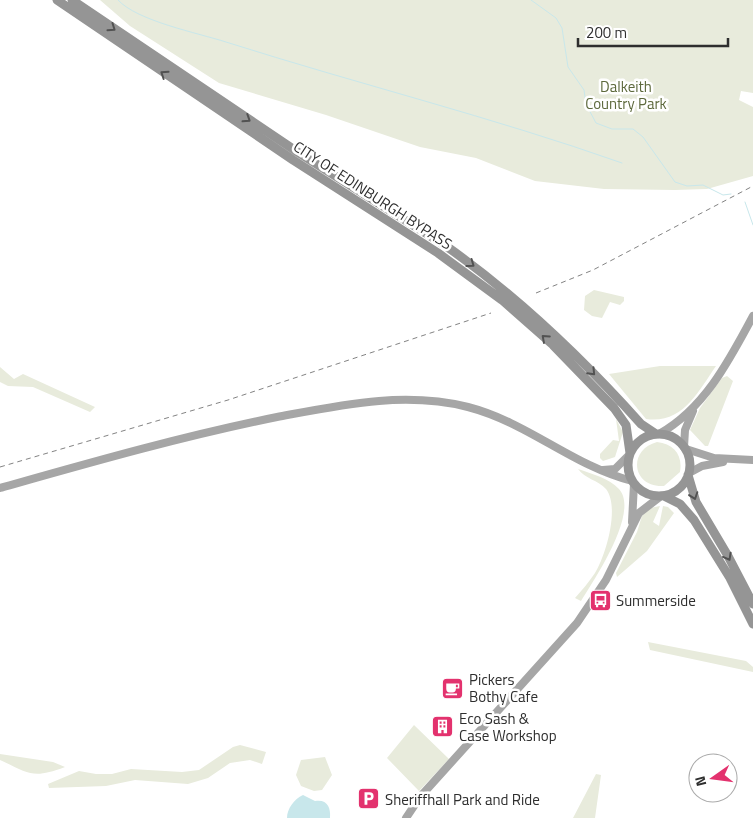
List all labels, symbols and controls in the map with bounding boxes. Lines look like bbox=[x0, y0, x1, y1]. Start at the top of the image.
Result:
scale bar bbox=[578, 15, 728, 47]
text: 200 m bbox=[586, 21, 627, 44]
one-way arrow bbox=[106, 22, 116, 31]
one-way arrow bbox=[160, 71, 170, 80]
park label: Dalkeith Country Park bbox=[585, 75, 667, 115]
one-way arrow bbox=[241, 112, 250, 122]
street label: CITY OF EDINBURGH BYPASS bbox=[289, 135, 457, 255]
one-way arrow bbox=[465, 258, 475, 267]
one-way arrow bbox=[542, 335, 551, 344]
one-way arrow bbox=[586, 366, 595, 375]
one-way arrow bbox=[688, 491, 698, 499]
one-way arrow bbox=[722, 552, 732, 561]
bus stop icon: Summerside bbox=[588, 588, 612, 612]
place label: Summerside bbox=[616, 589, 696, 612]
place label: Pickers Bothy Cafe bbox=[469, 668, 538, 708]
cafe icon: Pickers Bothy Cafe bbox=[441, 676, 465, 700]
place label: Eco Sash & Case Workshop bbox=[459, 707, 557, 747]
building icon: Eco Sash & Case Workshop bbox=[431, 715, 455, 739]
north arrow bbox=[688, 753, 738, 803]
text: N bbox=[689, 774, 711, 789]
parking icon: Sheriffhall Park and Ride bbox=[357, 787, 381, 811]
place label: Sheriffhall Park and Ride bbox=[385, 788, 540, 811]

